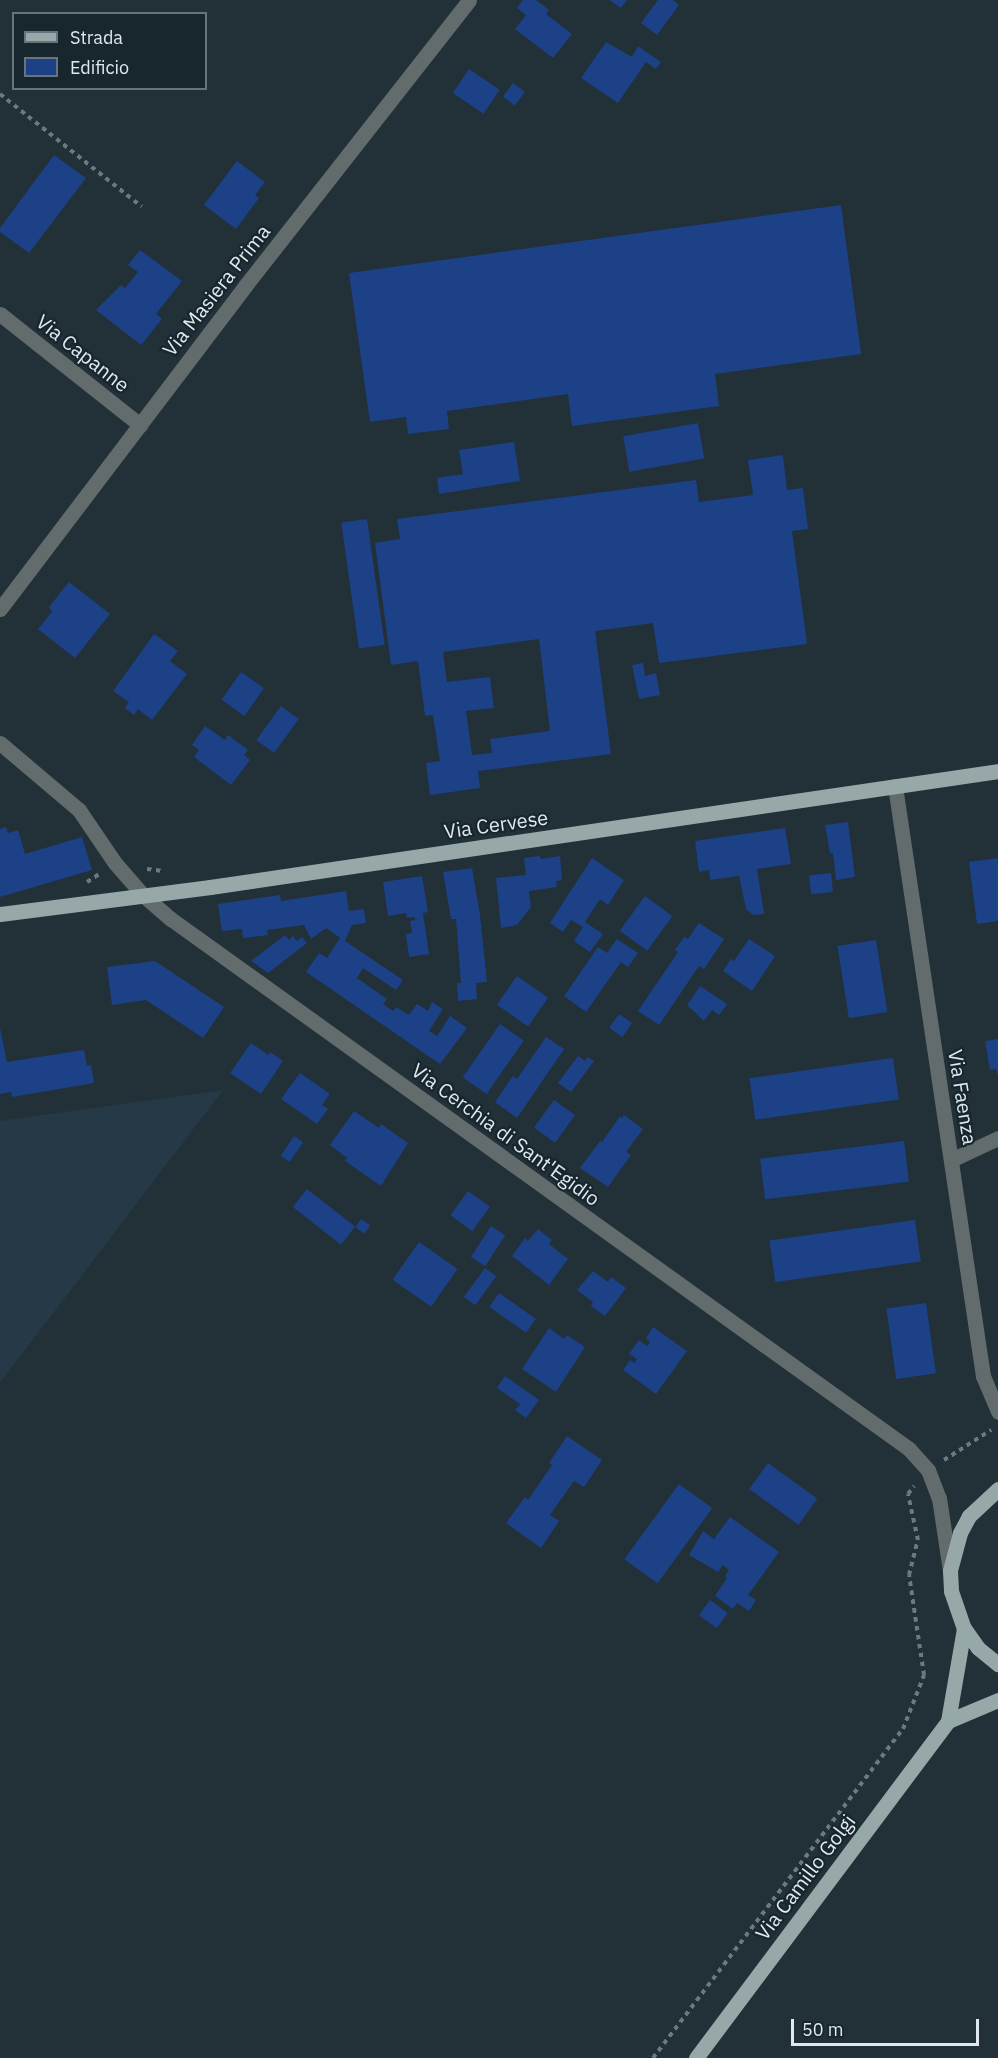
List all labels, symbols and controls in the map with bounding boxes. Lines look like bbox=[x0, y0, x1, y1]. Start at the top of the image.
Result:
legend bbox=[12, 12, 207, 90]
text: Strada bbox=[70, 26, 123, 49]
text: Edificio bbox=[70, 56, 129, 79]
street label: Via Masiera Prima bbox=[157, 219, 275, 361]
street label: Via Capanne bbox=[32, 309, 134, 397]
street label: Via Cervese bbox=[442, 805, 550, 843]
street label: Via Faenza bbox=[944, 1048, 982, 1146]
street label: Via Cerchia di Sant'Egidio bbox=[407, 1058, 605, 1210]
street label: Via Camillo Golgi bbox=[750, 1810, 860, 1944]
scale bar bbox=[794, 2007, 982, 2045]
text: 50 m bbox=[802, 2018, 844, 2041]

